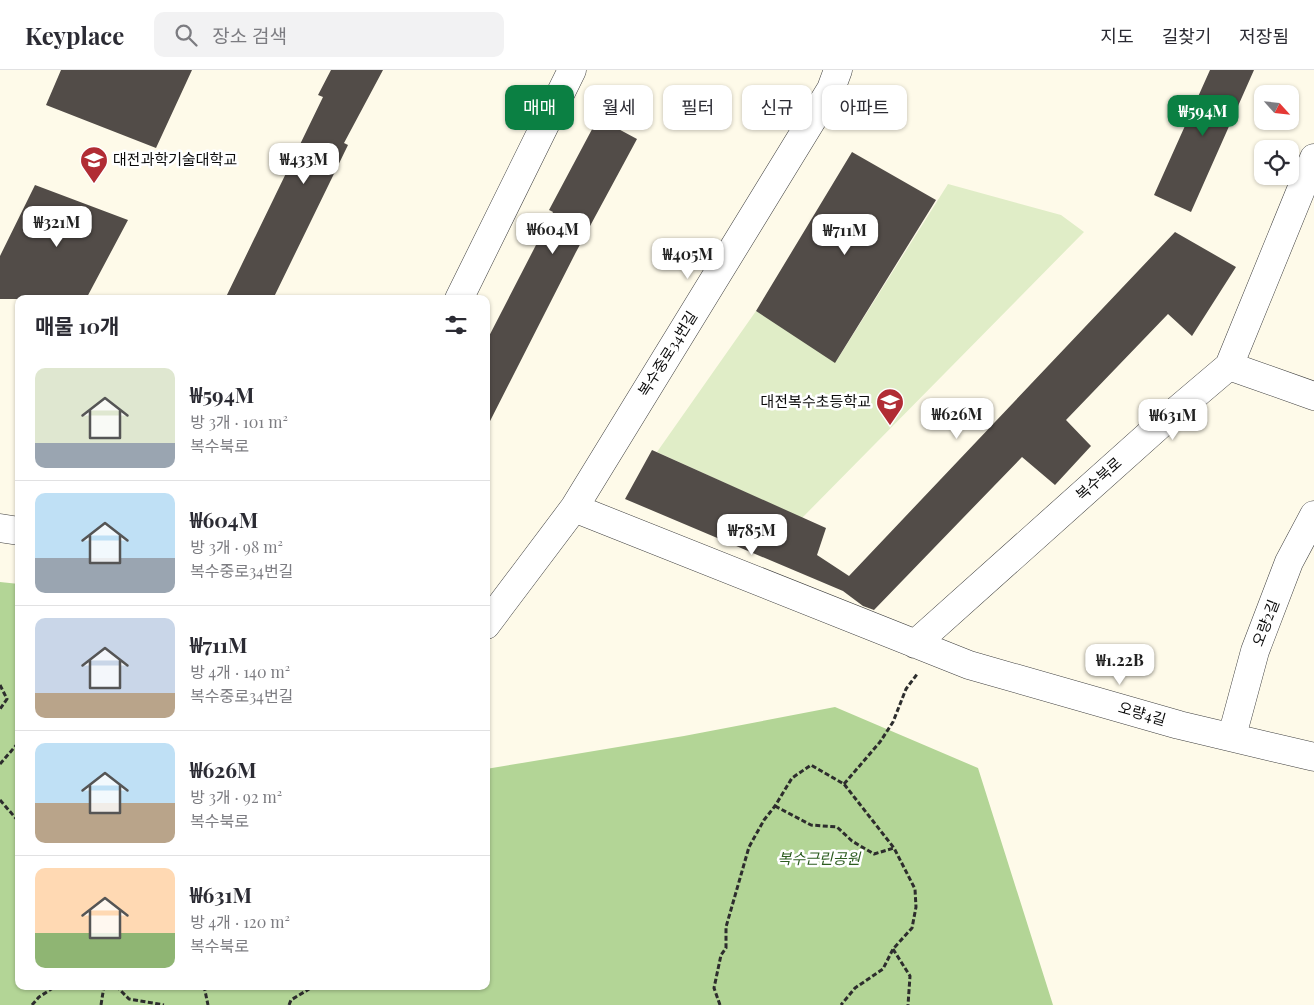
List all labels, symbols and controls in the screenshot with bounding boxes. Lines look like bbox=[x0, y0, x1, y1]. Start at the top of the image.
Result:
search box bbox=[154, 12, 504, 57]
text: Keyplace bbox=[25, 19, 124, 51]
icon: search bbox=[172, 21, 200, 49]
text: 장소 검색 bbox=[212, 22, 287, 48]
text: 지도 bbox=[1101, 24, 1134, 48]
text: 길찾기 bbox=[1162, 24, 1211, 48]
text: 저장됨 bbox=[1239, 24, 1289, 48]
chip: 매매 bbox=[505, 85, 574, 130]
chip: 월세 bbox=[584, 85, 653, 130]
chip: 필터 bbox=[663, 85, 732, 130]
chip: 신규 bbox=[742, 85, 812, 130]
chip: 아파트 bbox=[822, 85, 907, 130]
north arrow bbox=[1254, 85, 1299, 130]
map controls bbox=[1254, 85, 1299, 185]
pin: ₩594M bbox=[1168, 94, 1238, 137]
text: ₩594M bbox=[1179, 100, 1227, 121]
button: locate bbox=[1254, 140, 1299, 185]
pin: ₩433M bbox=[269, 142, 339, 185]
school or university icon: 대전과학기술대학교 bbox=[79, 145, 109, 184]
text: ₩433M bbox=[280, 148, 328, 169]
place label: 대전과학기술대학교 bbox=[113, 149, 237, 169]
pin: ₩321M bbox=[22, 206, 92, 248]
text: ₩321M bbox=[34, 211, 80, 232]
pin: ₩604M bbox=[518, 212, 588, 255]
pin: ₩711M bbox=[810, 214, 880, 256]
text: ₩604M bbox=[527, 218, 579, 239]
text: ₩711M bbox=[823, 219, 867, 240]
pin: ₩405M bbox=[653, 238, 723, 280]
text: ₩405M bbox=[663, 243, 713, 264]
street label: 복수중로34번길 bbox=[633, 307, 701, 400]
text: 매물 10개 bbox=[35, 311, 119, 339]
icon: filters bbox=[442, 311, 470, 339]
text: ₩594M bbox=[190, 380, 254, 408]
school or university icon: 대전복수초등학교 bbox=[875, 387, 905, 426]
icon: home bbox=[75, 388, 135, 448]
place label: 대전복수초등학교 bbox=[761, 391, 871, 411]
pin: ₩626M bbox=[922, 398, 992, 440]
pin: ₩631M bbox=[1138, 398, 1208, 441]
text: ₩626M bbox=[932, 403, 982, 424]
text: ₩631M bbox=[1149, 404, 1197, 425]
text: 방 3개 · 101 m² bbox=[190, 411, 288, 432]
text: 복수북로 bbox=[190, 435, 249, 456]
street label: 복수북로 bbox=[1071, 452, 1126, 504]
text: ₩604M bbox=[190, 505, 258, 533]
icon: home bbox=[75, 513, 135, 573]
pin: ₩785M bbox=[717, 514, 787, 556]
text: ₩785M bbox=[728, 519, 776, 540]
text: 방 3개 · 98 m² bbox=[190, 536, 283, 557]
text: 복수중로34번길 bbox=[190, 560, 293, 581]
street label: 오량2길 bbox=[1247, 596, 1283, 649]
text: ₩711M bbox=[190, 630, 248, 658]
icon: home bbox=[75, 638, 135, 698]
pin: ₩1.22B bbox=[1079, 644, 1161, 686]
text: ₩1.22B bbox=[1096, 649, 1144, 670]
text: 방 4개 · 140 m² bbox=[190, 661, 290, 682]
text: 복수중로34번길 bbox=[190, 685, 293, 706]
street label: 오량4길 bbox=[1116, 697, 1168, 729]
text: ₩626M bbox=[190, 755, 256, 783]
icon: home bbox=[75, 763, 135, 823]
text: 방 3개 · 92 m² bbox=[190, 786, 282, 807]
text: 복수북로 bbox=[190, 810, 249, 831]
park label: 복수근린공원 bbox=[778, 848, 862, 868]
text: ₩631M bbox=[190, 880, 252, 908]
icon: home bbox=[75, 888, 135, 948]
text: 방 4개 · 120 m² bbox=[190, 911, 290, 932]
text: 복수북로 bbox=[190, 935, 249, 956]

